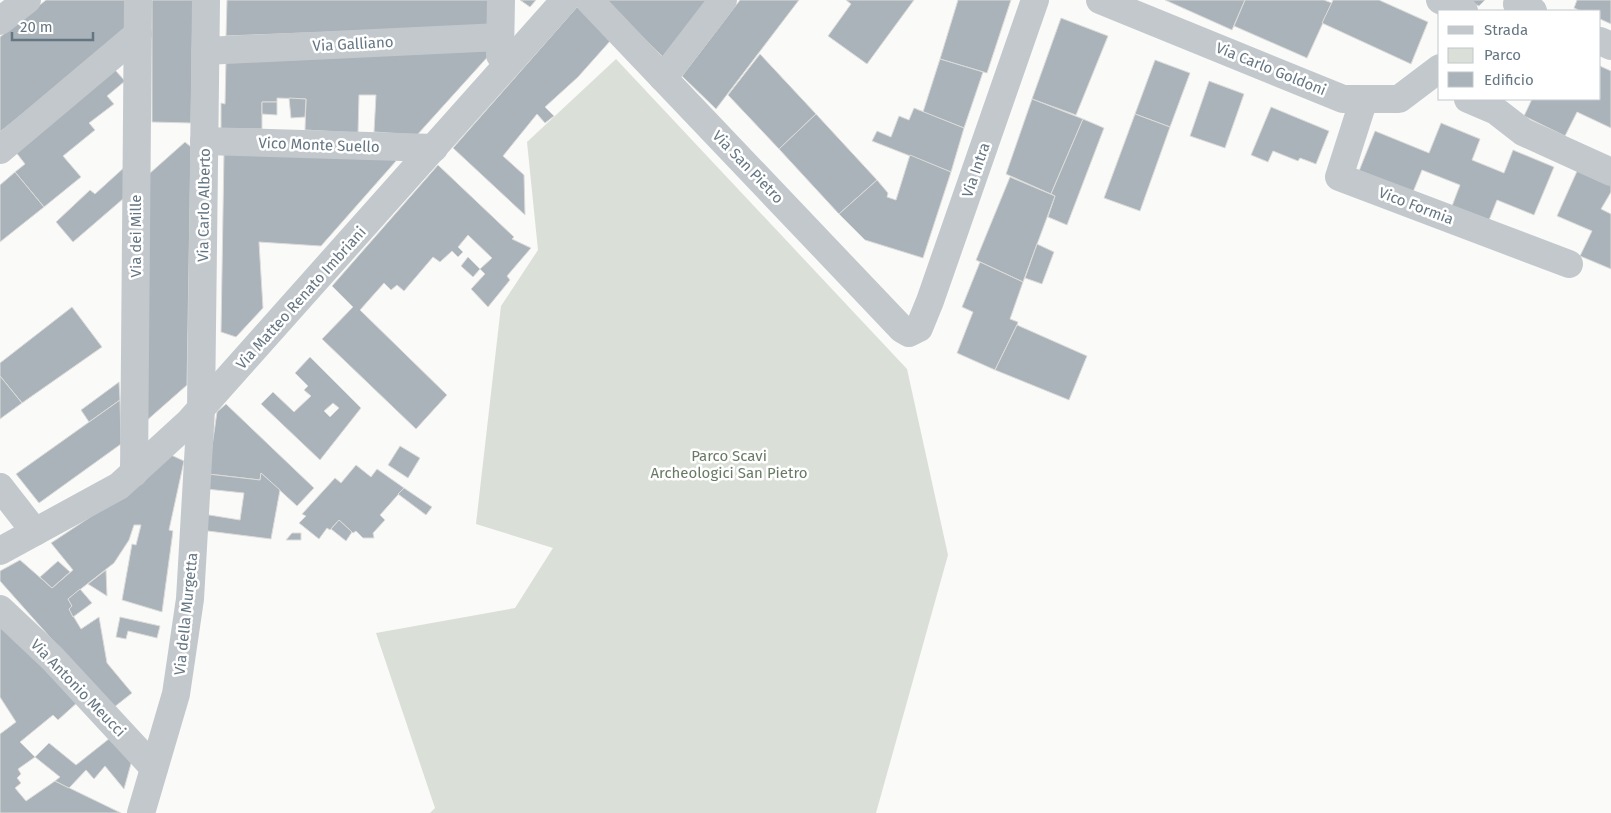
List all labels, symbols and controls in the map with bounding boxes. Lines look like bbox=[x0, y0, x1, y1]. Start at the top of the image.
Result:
scale bar bbox=[12, 10, 94, 42]
legend bbox=[1438, 10, 1601, 100]
text: 20 m bbox=[20, 18, 53, 36]
text: Strada bbox=[1484, 21, 1528, 39]
street label: Via Galliano bbox=[312, 33, 394, 55]
street label: Via Carlo Goldoni bbox=[1213, 39, 1329, 99]
text: Parco bbox=[1484, 46, 1521, 64]
text: Edificio bbox=[1484, 71, 1534, 89]
street label: Via San Pietro bbox=[709, 127, 787, 207]
street label: Vico Monte Suello bbox=[258, 134, 380, 156]
street label: Via Intra bbox=[958, 140, 994, 200]
street label: Via Carlo Alberto bbox=[194, 148, 214, 262]
street label: Vico Formia bbox=[1376, 183, 1456, 229]
street label: Via dei Mille bbox=[127, 195, 145, 277]
street label: Via Matteo Renato Imbriani bbox=[232, 223, 370, 373]
park label: Parco Scavi Archeologici San Pietro bbox=[650, 447, 808, 482]
street label: Via della Murgetta bbox=[171, 552, 201, 676]
street label: Via Antonio Meucci bbox=[27, 635, 129, 741]

